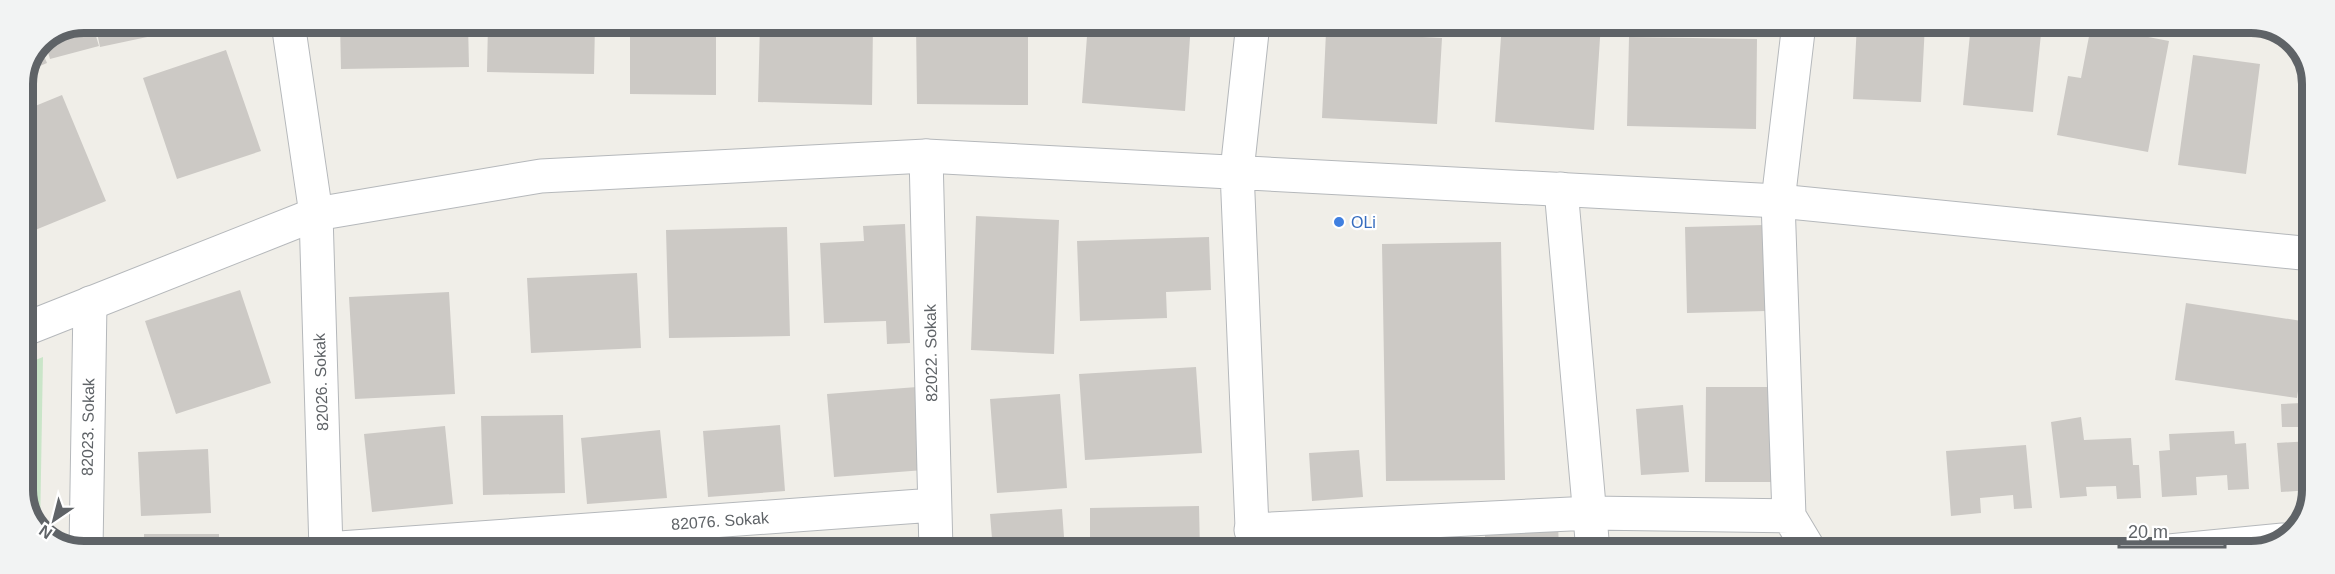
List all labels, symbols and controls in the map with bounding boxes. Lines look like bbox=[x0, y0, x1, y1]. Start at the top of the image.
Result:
place label: OLi bbox=[1351, 214, 1376, 231]
marker: OLi bbox=[1332, 215, 1346, 229]
street label: 82022. Sokak bbox=[922, 303, 940, 402]
street label: 82026. Sokak bbox=[311, 332, 331, 431]
street label: 82023. Sokak bbox=[79, 377, 97, 476]
north arrow bbox=[24, 490, 84, 550]
street label: 82076. Sokak bbox=[671, 509, 770, 533]
scale bar bbox=[2119, 511, 2226, 549]
text: N bbox=[36, 522, 55, 542]
text: 20 m bbox=[2128, 522, 2168, 542]

